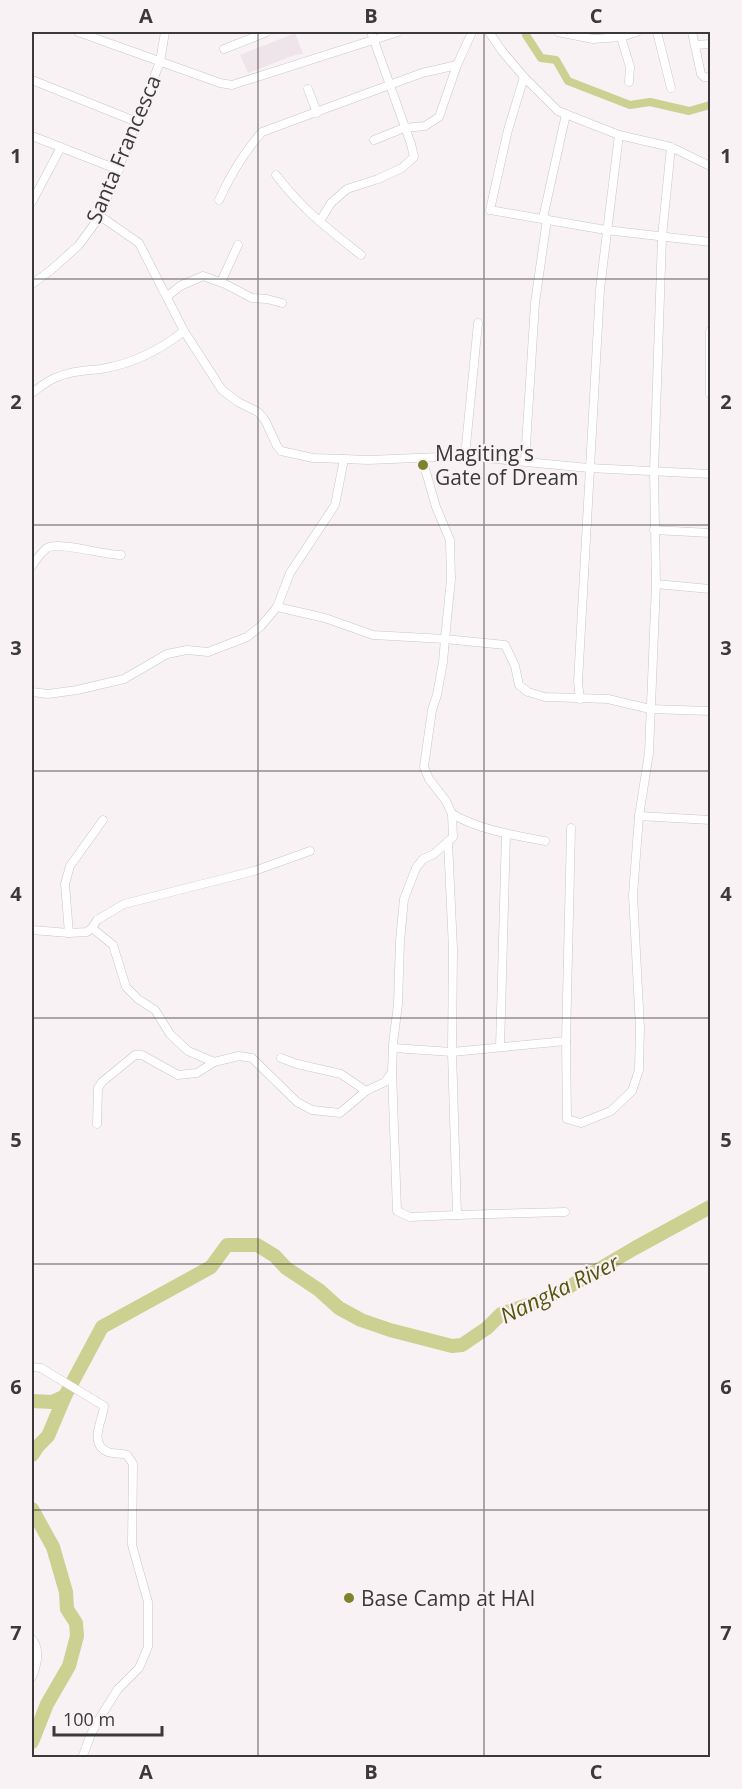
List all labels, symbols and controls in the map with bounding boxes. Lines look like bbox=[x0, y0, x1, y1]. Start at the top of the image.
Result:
text: A bbox=[139, 2, 153, 29]
text: B bbox=[364, 2, 378, 29]
text: C bbox=[590, 2, 603, 29]
street label: Santa Francesca bbox=[79, 71, 167, 227]
text: 1 bbox=[10, 142, 22, 169]
text: 1 bbox=[720, 142, 732, 169]
text: 2 bbox=[10, 388, 22, 415]
text: 2 bbox=[720, 388, 732, 415]
place label: Magiting's Gate of Dream bbox=[435, 439, 579, 491]
marker: Magiting's Gate of Dream bbox=[416, 458, 430, 472]
text: 3 bbox=[10, 634, 22, 661]
text: 3 bbox=[720, 634, 732, 661]
text: 4 bbox=[10, 880, 22, 907]
text: 4 bbox=[720, 880, 732, 907]
text: 5 bbox=[10, 1126, 22, 1153]
text: 5 bbox=[720, 1126, 732, 1153]
water label: Nangka River bbox=[495, 1246, 625, 1330]
text: 6 bbox=[10, 1373, 22, 1400]
text: 6 bbox=[720, 1373, 732, 1400]
place label: Base Camp at HAI bbox=[361, 1584, 535, 1612]
marker: Base Camp at HAI bbox=[342, 1591, 356, 1605]
text: 7 bbox=[10, 1619, 22, 1646]
text: 7 bbox=[720, 1619, 732, 1646]
scale bar bbox=[54, 1699, 162, 1737]
text: 100 m bbox=[63, 1707, 115, 1731]
text: A bbox=[139, 1758, 153, 1785]
text: B bbox=[364, 1758, 378, 1785]
text: C bbox=[590, 1758, 603, 1785]

